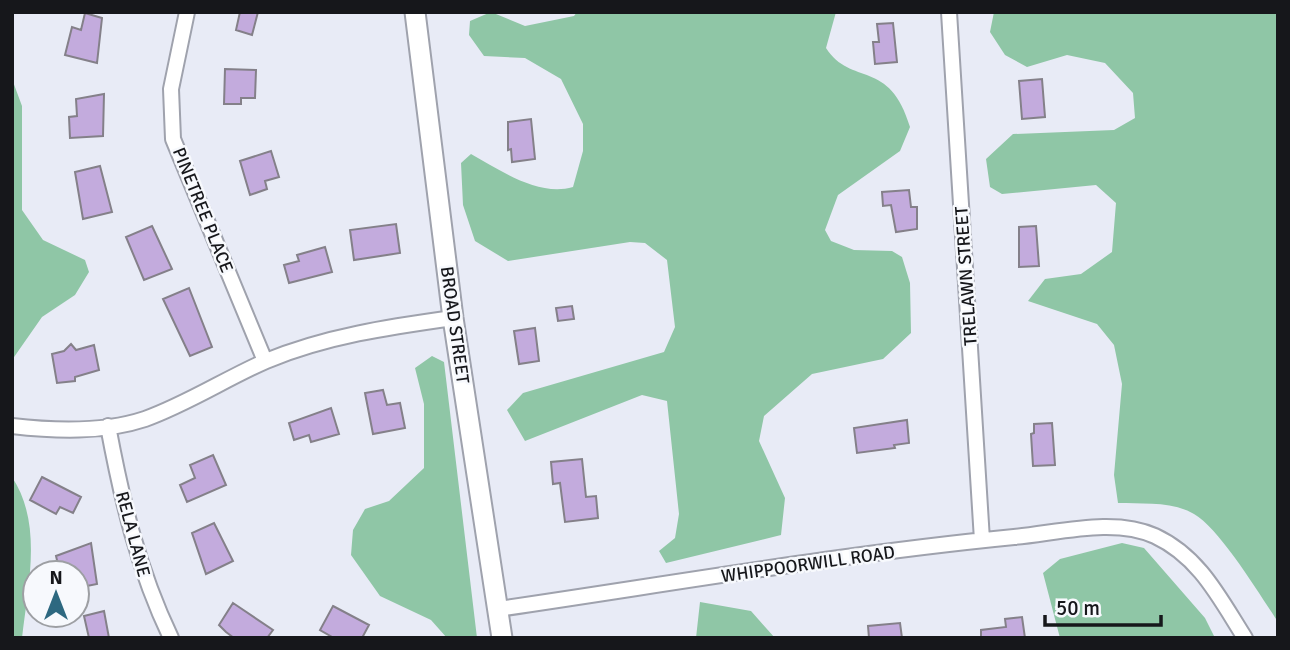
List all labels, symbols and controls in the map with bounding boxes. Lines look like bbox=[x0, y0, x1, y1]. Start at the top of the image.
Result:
street label: PINETREE PLACE bbox=[168, 144, 238, 276]
street label: TRELAWN STREET bbox=[950, 205, 982, 346]
street label: BROAD STREET bbox=[436, 265, 474, 385]
street label: RELA LANE bbox=[111, 489, 155, 579]
street label: WHIPPOORWILL ROAD bbox=[720, 541, 896, 587]
north arrow bbox=[21, 559, 91, 629]
text: N bbox=[49, 566, 63, 590]
scale bar bbox=[1045, 584, 1160, 628]
text: 50 m bbox=[1056, 595, 1100, 621]

